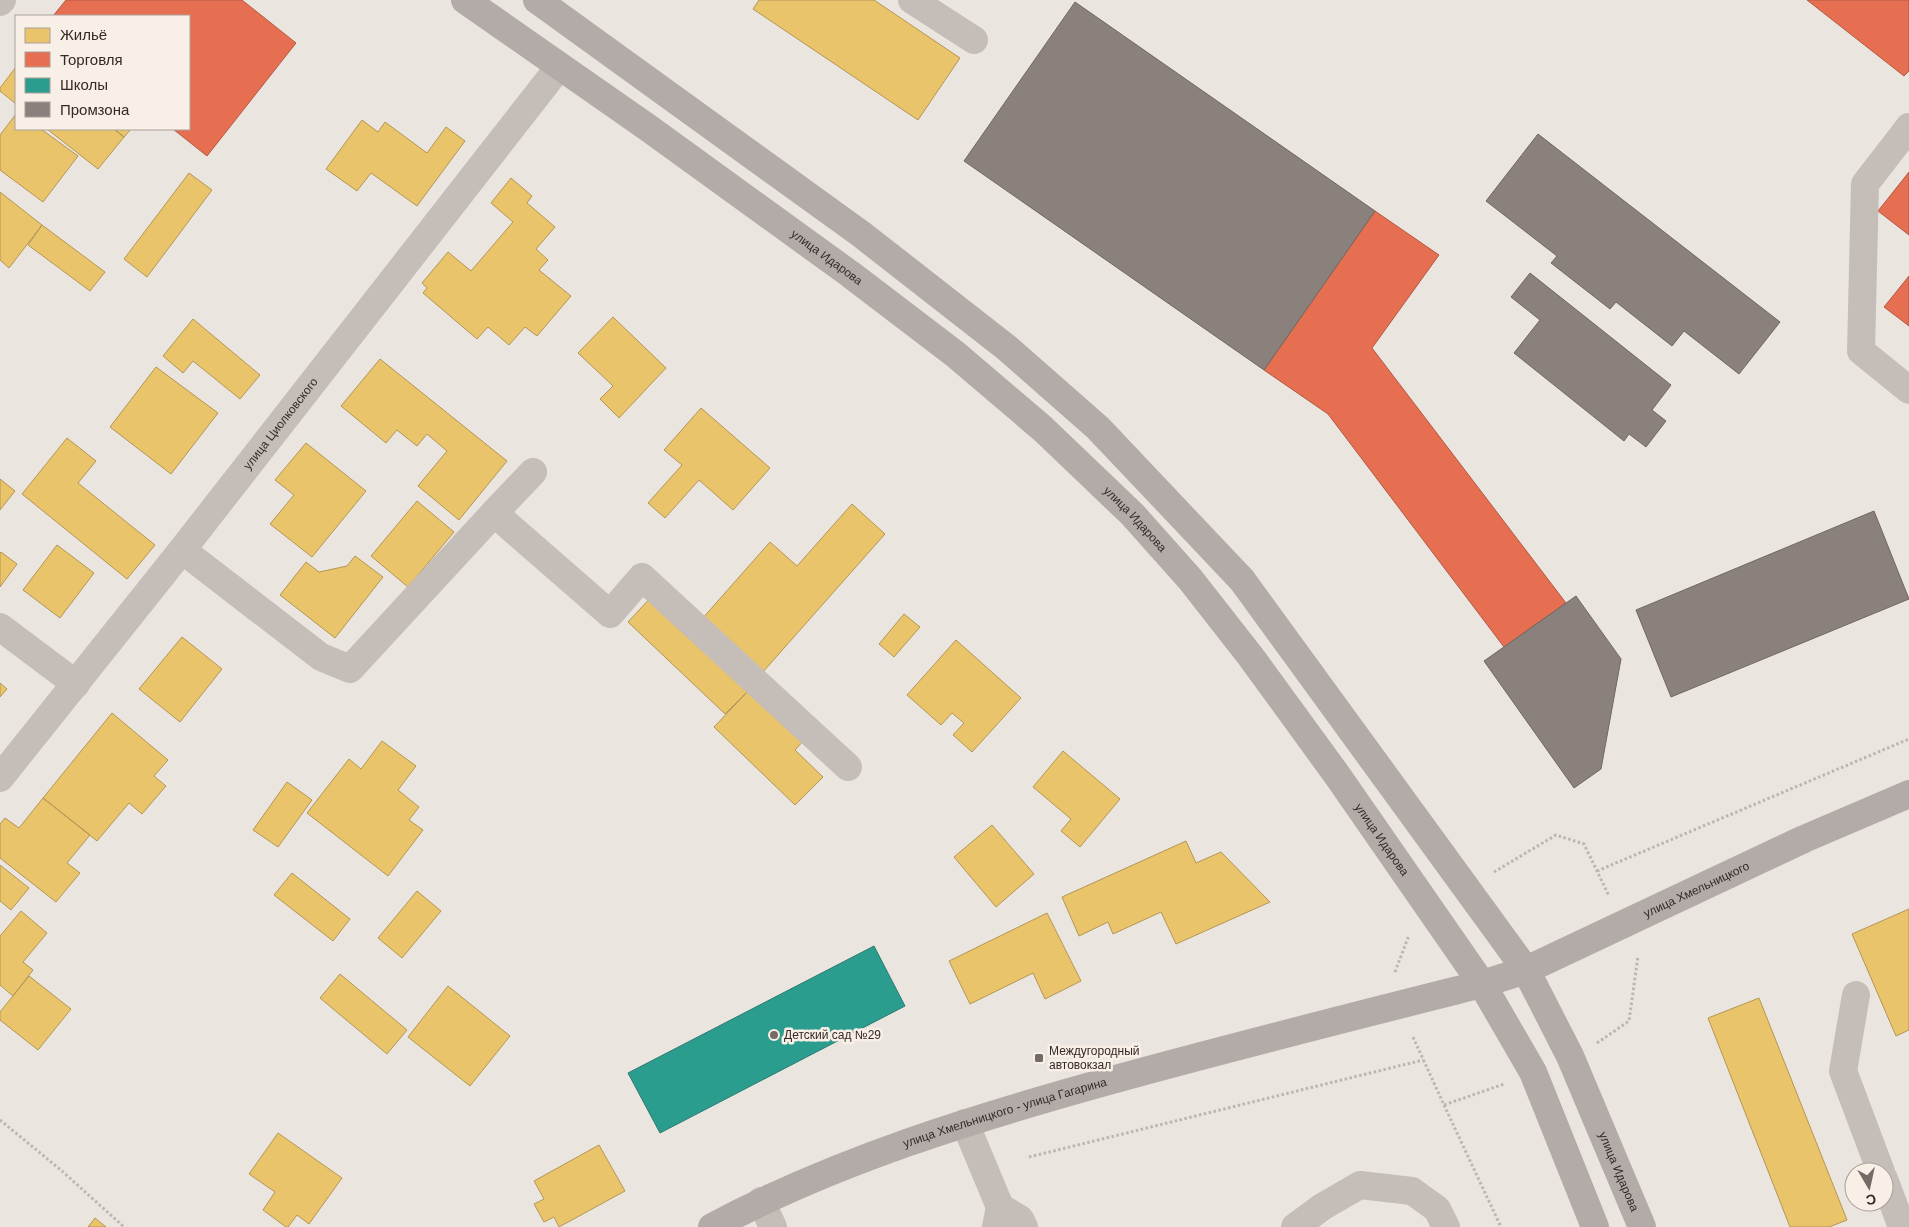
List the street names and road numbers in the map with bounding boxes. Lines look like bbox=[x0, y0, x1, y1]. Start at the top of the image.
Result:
street label: улица Идарова bbox=[788, 227, 866, 288]
street label: улица Циолковского bbox=[240, 375, 321, 472]
street label: улица Идарова bbox=[1101, 484, 1170, 555]
street label: улица Идарова bbox=[1352, 801, 1412, 879]
street label: улица Хмельницкого bbox=[1641, 859, 1752, 921]
street label: улица Хмельницкого - улица Гагарина bbox=[901, 1075, 1109, 1151]
street label: улица Идарова bbox=[1596, 1130, 1642, 1214]

